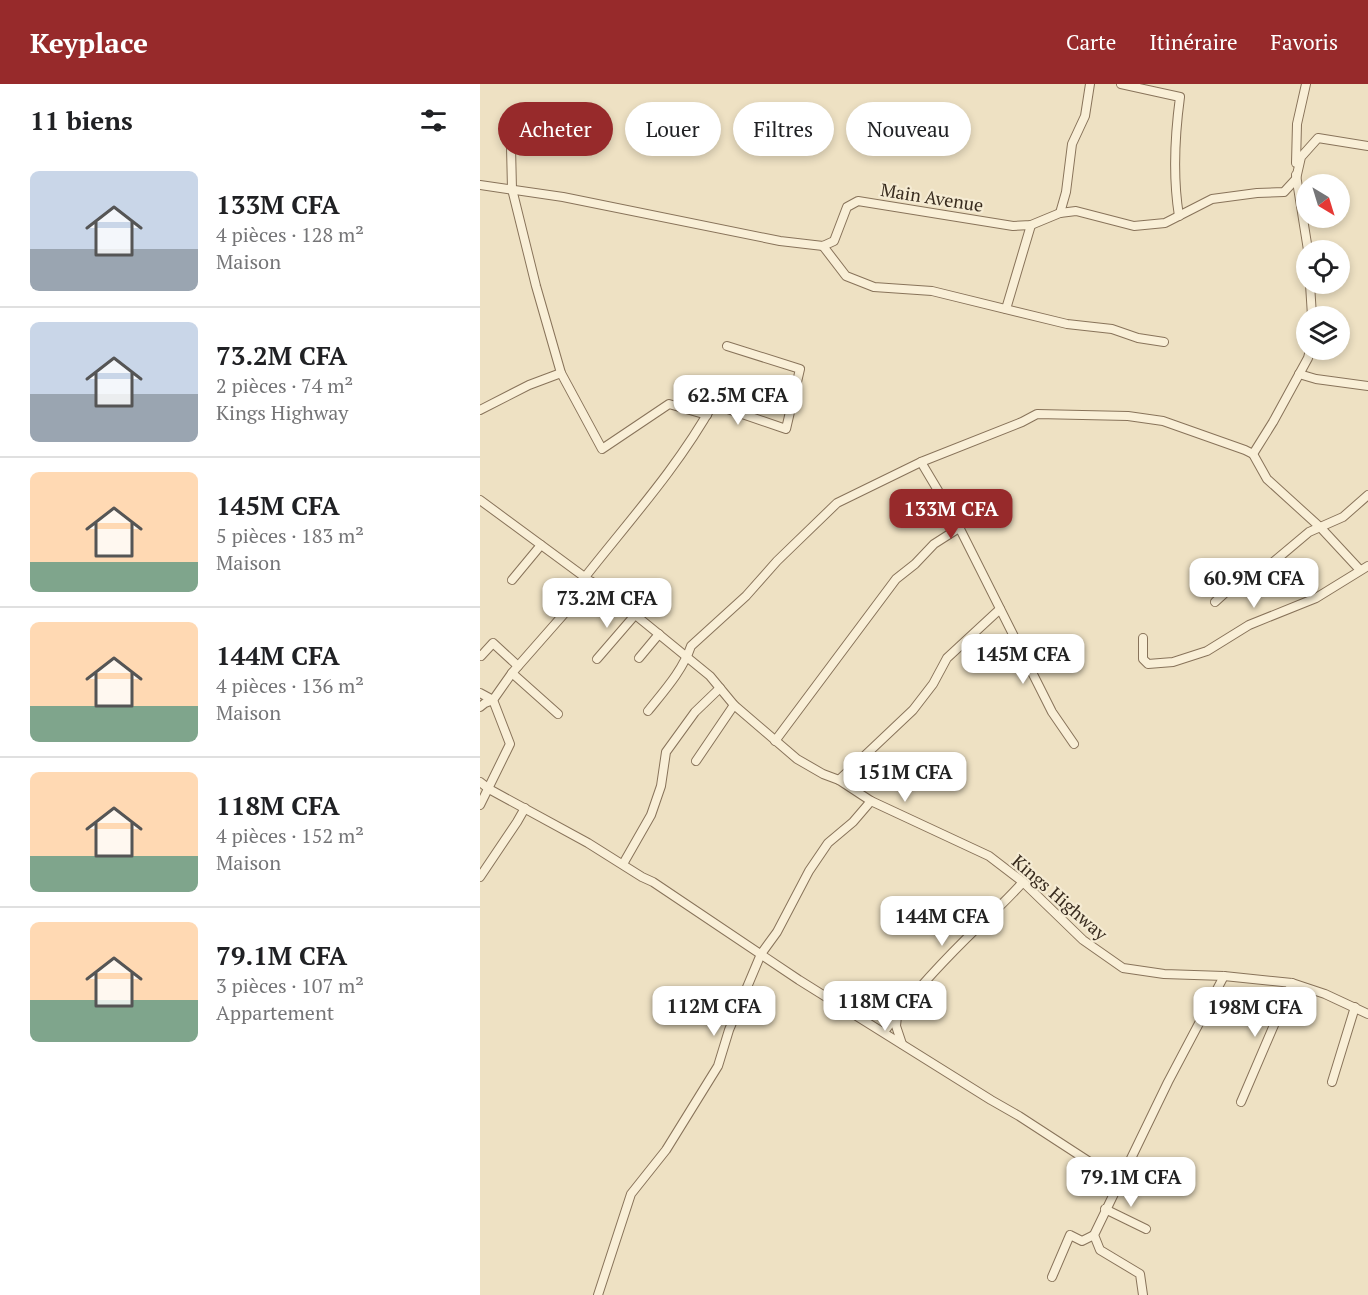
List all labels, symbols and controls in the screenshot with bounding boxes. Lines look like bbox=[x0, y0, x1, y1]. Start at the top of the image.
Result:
text: Keyplace bbox=[30, 24, 148, 61]
text: Carte bbox=[1066, 28, 1116, 56]
text: Itinéraire bbox=[1149, 28, 1238, 56]
text: Favoris bbox=[1271, 28, 1338, 56]
chip: Acheter bbox=[498, 102, 613, 156]
chip: Louer bbox=[625, 102, 721, 156]
chip: Filtres bbox=[733, 102, 834, 156]
chip: Nouveau bbox=[846, 102, 971, 156]
text: 11 biens bbox=[30, 103, 133, 137]
icon: filters bbox=[417, 104, 450, 137]
north arrow bbox=[1296, 174, 1350, 228]
map controls bbox=[1296, 174, 1350, 360]
street label: Main Avenue bbox=[879, 177, 985, 217]
text: 133M CFA bbox=[216, 187, 340, 221]
icon: home bbox=[78, 195, 150, 267]
text: 4 pièces · 128 m² bbox=[216, 221, 364, 248]
button: locate bbox=[1296, 240, 1350, 294]
text: Maison bbox=[216, 248, 281, 275]
button: layers bbox=[1296, 306, 1350, 360]
text: 73.2M CFA bbox=[216, 338, 347, 372]
icon: home bbox=[78, 346, 150, 418]
text: 2 pièces · 74 m² bbox=[216, 372, 353, 399]
pin: 62.5M CFA bbox=[669, 375, 807, 426]
text: 62.5M CFA bbox=[687, 381, 789, 408]
text: Kings Highway bbox=[216, 399, 348, 426]
text: 145M CFA bbox=[216, 488, 340, 522]
pin: 133M CFA bbox=[889, 489, 1013, 540]
text: 133M CFA bbox=[903, 495, 999, 522]
icon: home bbox=[78, 496, 150, 568]
text: 5 pièces · 183 m² bbox=[216, 522, 364, 549]
text: Maison bbox=[216, 549, 281, 576]
pin: 60.9M CFA bbox=[1185, 558, 1323, 609]
text: 60.9M CFA bbox=[1203, 564, 1305, 591]
pin: 73.2M CFA bbox=[538, 578, 676, 629]
text: 73.2M CFA bbox=[556, 584, 658, 611]
pin: 145M CFA bbox=[961, 634, 1085, 685]
text: 144M CFA bbox=[216, 638, 340, 672]
text: 145M CFA bbox=[975, 640, 1071, 667]
icon: home bbox=[78, 646, 150, 718]
text: 4 pièces · 136 m² bbox=[216, 672, 364, 699]
text: Maison bbox=[216, 699, 281, 726]
pin: 151M CFA bbox=[843, 752, 967, 803]
text: 151M CFA bbox=[857, 758, 953, 785]
text: 118M CFA bbox=[216, 788, 340, 822]
icon: home bbox=[78, 796, 150, 868]
text: 4 pièces · 152 m² bbox=[216, 822, 364, 849]
text: Maison bbox=[216, 849, 281, 876]
street label: Kings Highway bbox=[1007, 849, 1114, 946]
pin: 144M CFA bbox=[880, 896, 1004, 947]
text: 144M CFA bbox=[894, 902, 990, 929]
text: 79.1M CFA bbox=[216, 938, 347, 972]
icon: home bbox=[78, 946, 150, 1018]
text: 3 pièces · 107 m² bbox=[216, 972, 364, 999]
pin: 118M CFA bbox=[823, 981, 947, 1032]
pin: 112M CFA bbox=[652, 986, 776, 1037]
text: 118M CFA bbox=[837, 987, 933, 1014]
pin: 198M CFA bbox=[1193, 987, 1317, 1038]
text: 112M CFA bbox=[666, 992, 762, 1019]
text: 198M CFA bbox=[1207, 993, 1303, 1020]
text: Appartement bbox=[216, 999, 334, 1026]
pin: 79.1M CFA bbox=[1062, 1157, 1200, 1208]
text: 79.1M CFA bbox=[1080, 1163, 1182, 1190]

